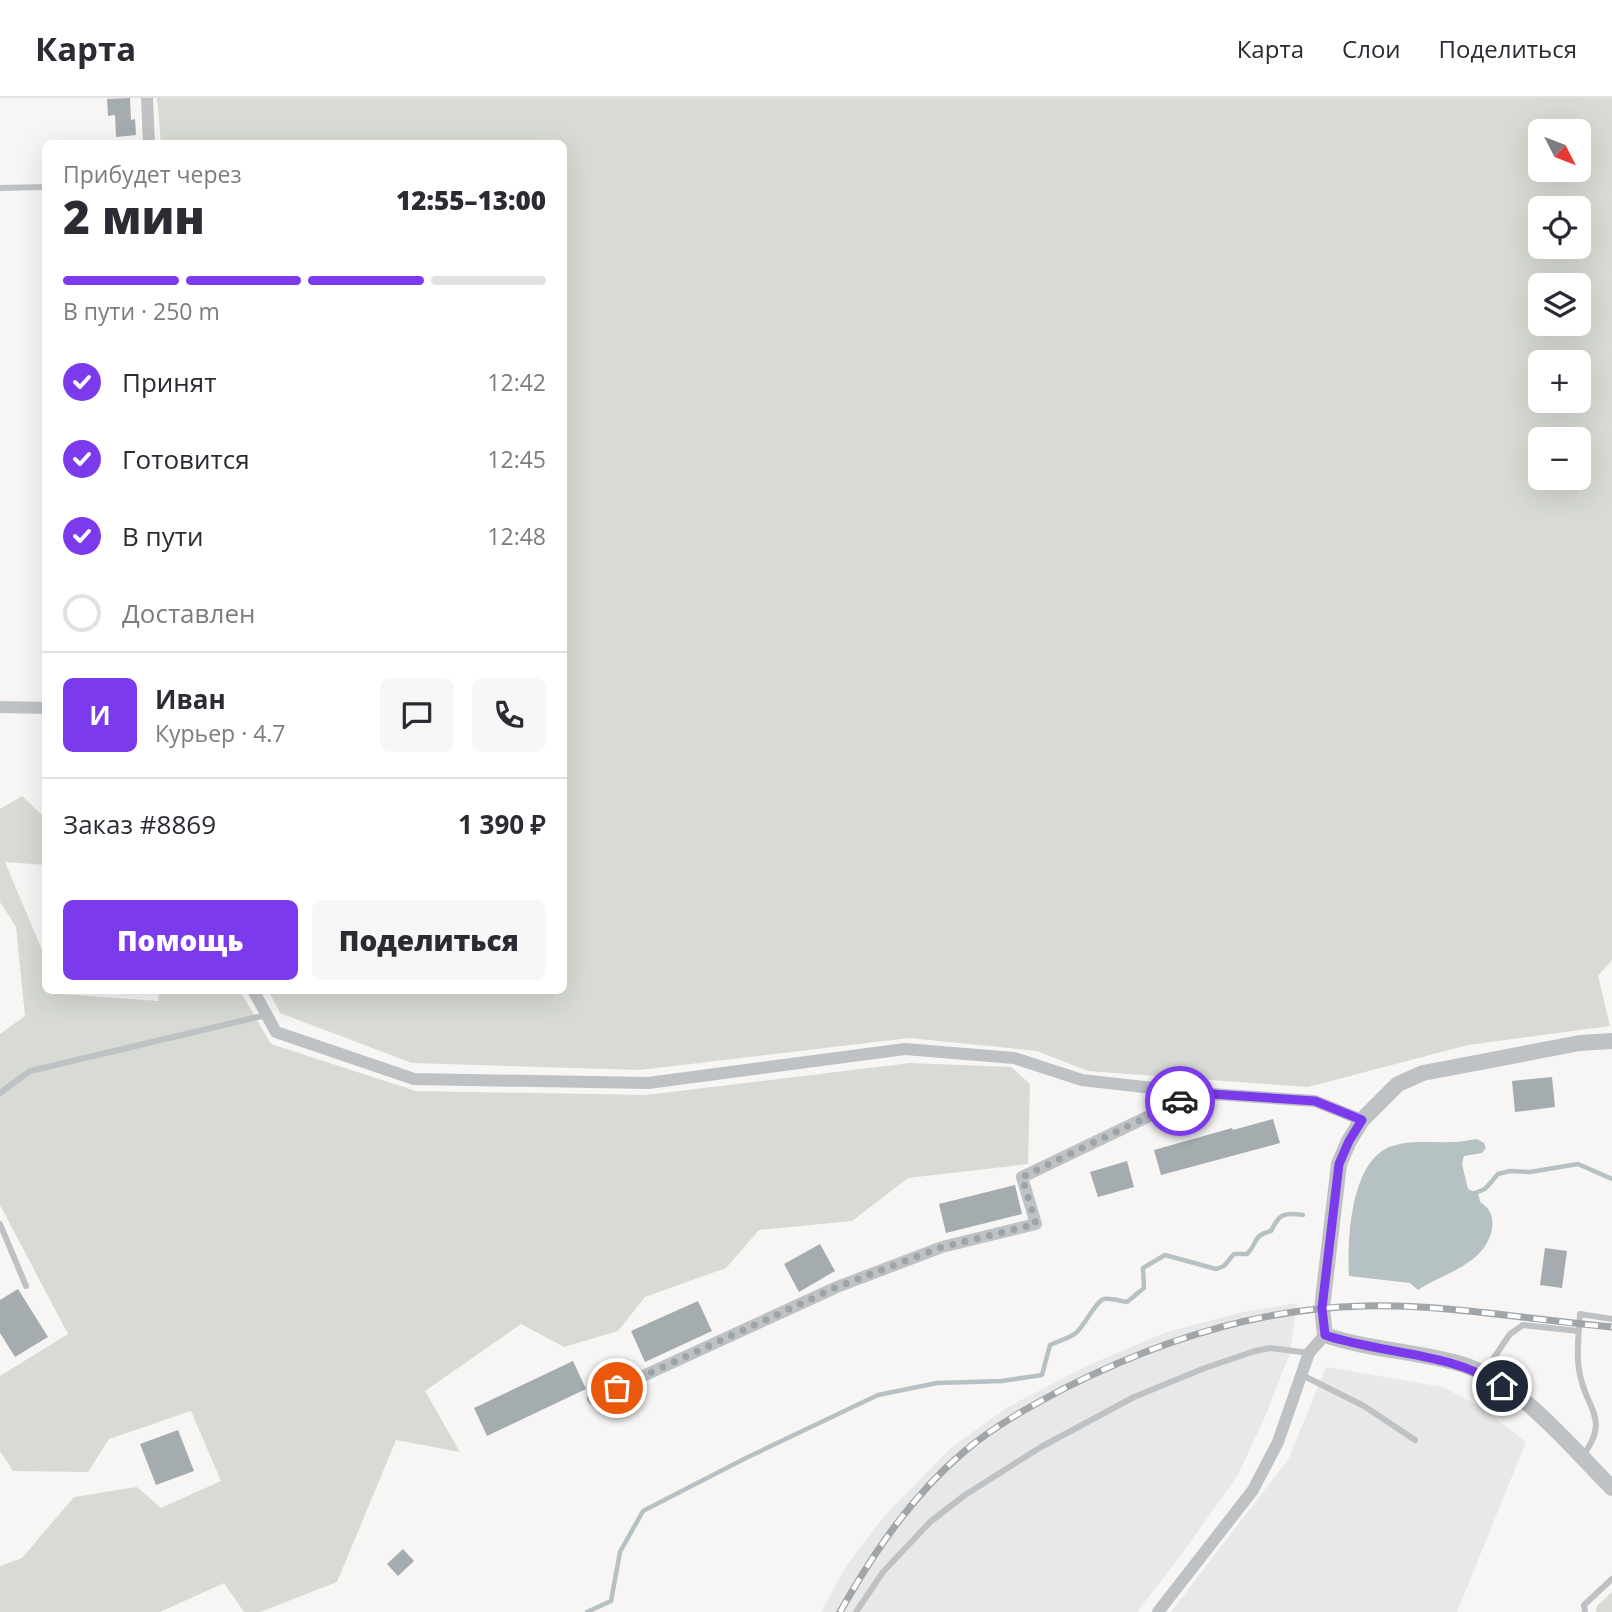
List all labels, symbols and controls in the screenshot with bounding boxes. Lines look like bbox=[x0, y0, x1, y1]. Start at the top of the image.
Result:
text: Карта bbox=[35, 26, 136, 71]
text: Карта bbox=[1237, 32, 1304, 65]
text: Слои bbox=[1342, 32, 1401, 65]
text: Поделиться bbox=[1439, 32, 1577, 65]
north arrow bbox=[1528, 119, 1591, 182]
map controls bbox=[1528, 119, 1591, 490]
text: Прибудет через bbox=[63, 158, 242, 190]
text: 12:55–13:00 bbox=[396, 182, 546, 218]
text: 2 мин bbox=[63, 185, 205, 247]
button: locate bbox=[1528, 196, 1591, 259]
button: layers bbox=[1528, 273, 1591, 336]
text: В пути · 250 m bbox=[63, 295, 220, 327]
button: + bbox=[1528, 350, 1591, 413]
icon: check bbox=[63, 363, 101, 401]
text: Принят bbox=[122, 364, 216, 400]
text: 12:42 bbox=[487, 366, 546, 398]
button: − bbox=[1528, 427, 1591, 490]
icon: check bbox=[63, 440, 101, 478]
text: Готовится bbox=[122, 441, 250, 477]
text: 12:45 bbox=[487, 443, 546, 475]
icon: check bbox=[63, 517, 101, 555]
text: В пути bbox=[122, 518, 203, 554]
text: 12:48 bbox=[487, 520, 546, 552]
text: Доставлен bbox=[122, 595, 255, 631]
button: chat bbox=[380, 678, 454, 752]
button: phone bbox=[472, 678, 546, 752]
text: Иван bbox=[155, 681, 226, 717]
text: И bbox=[89, 697, 111, 733]
text: Курьер · 4.7 bbox=[155, 717, 286, 749]
text: Заказ #8869 bbox=[63, 806, 216, 842]
text: 1 390 ₽ bbox=[458, 806, 546, 842]
button: Помощь bbox=[63, 900, 298, 980]
button: Поделиться bbox=[312, 900, 546, 980]
courier bbox=[1145, 1066, 1215, 1136]
icon: car bbox=[1161, 1082, 1199, 1120]
pin bbox=[1472, 1356, 1532, 1416]
pin bbox=[587, 1358, 647, 1418]
icon: home bbox=[1483, 1367, 1521, 1405]
icon: bag bbox=[598, 1369, 636, 1407]

